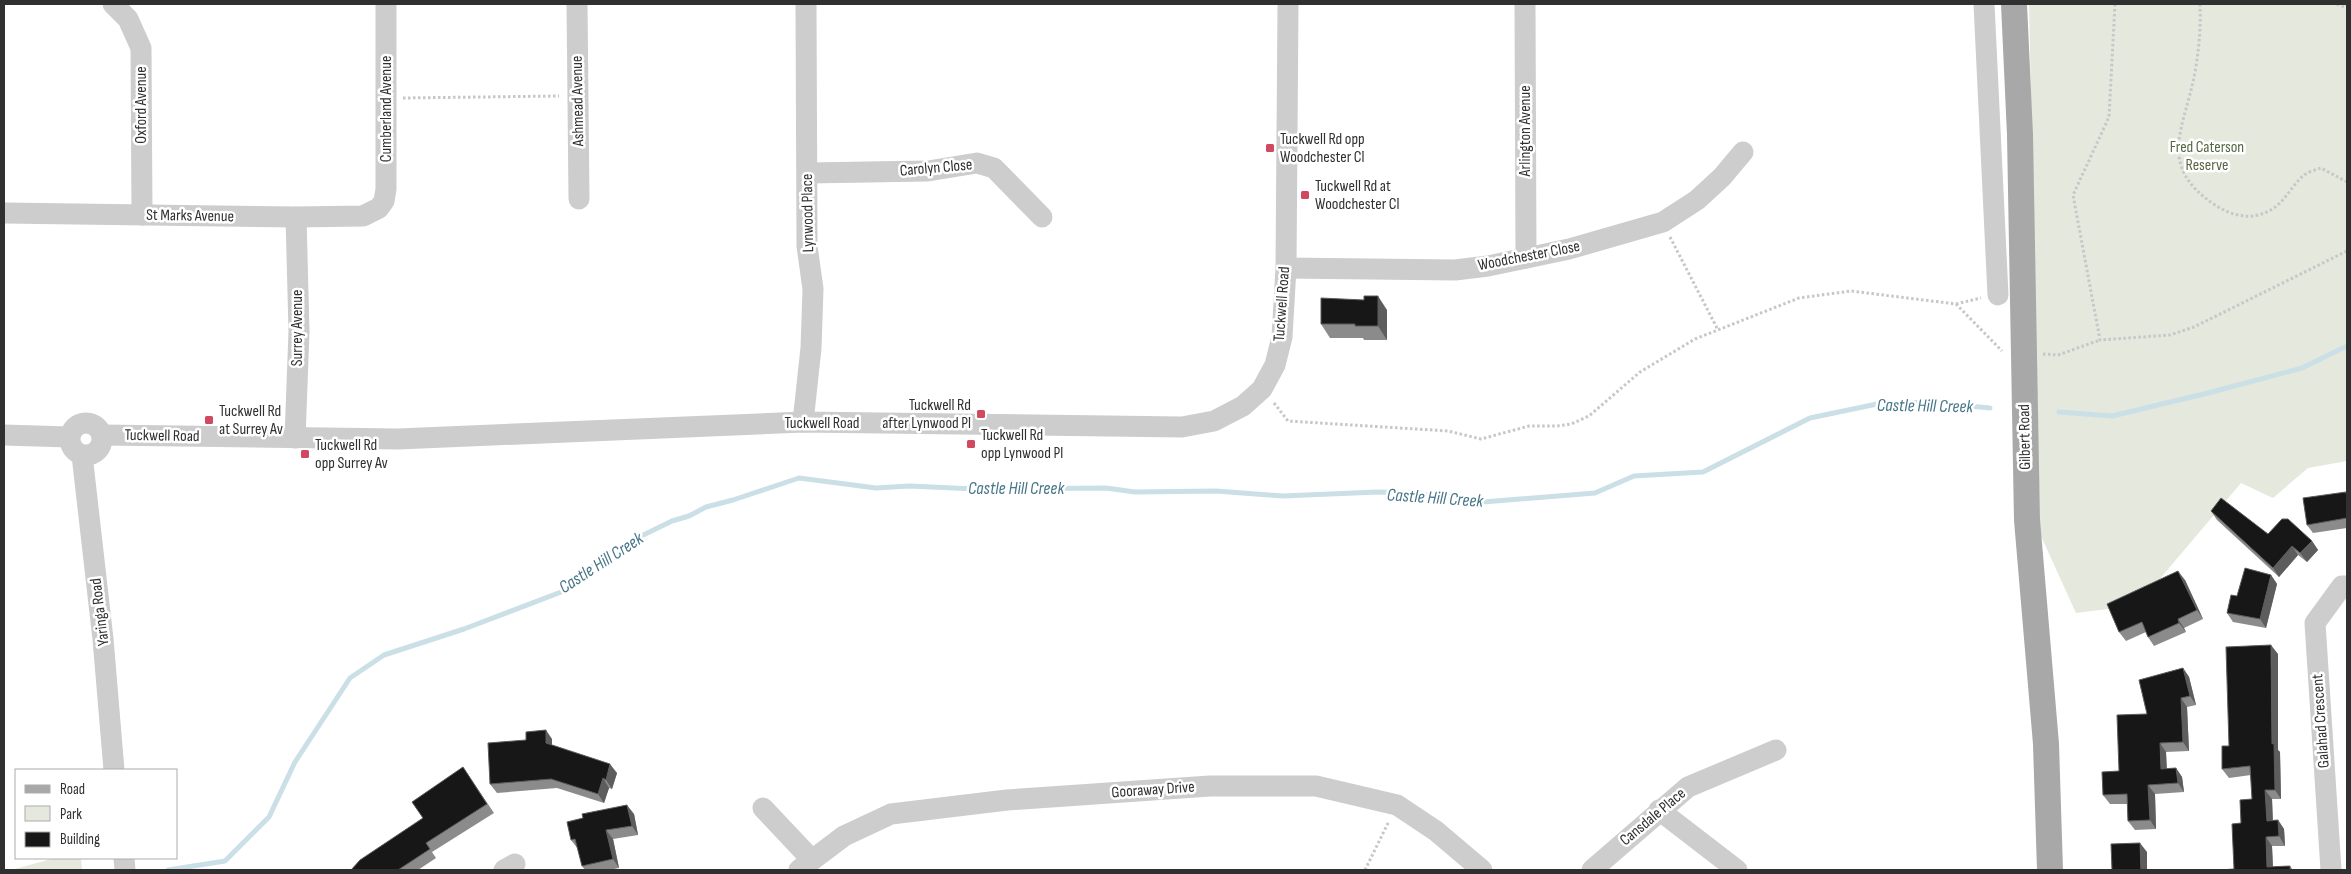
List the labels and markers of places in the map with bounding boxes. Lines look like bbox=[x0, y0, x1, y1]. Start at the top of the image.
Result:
place label: Tuckwell Rd opp Woodchester Cl bbox=[1280, 130, 1365, 167]
marker: Tuckwell Rd opp Woodchester Cl bbox=[1264, 142, 1276, 154]
place label: Tuckwell Rd at Woodchester Cl bbox=[1315, 177, 1400, 214]
marker: Tuckwell Rd at Woodchester Cl bbox=[1299, 189, 1311, 201]
place label: Tuckwell Rd after Lynwood Pl bbox=[882, 396, 971, 433]
place label: Tuckwell Rd at Surrey Av bbox=[219, 402, 283, 439]
marker: Tuckwell Rd after Lynwood Pl bbox=[975, 408, 987, 420]
marker: Tuckwell Rd at Surrey Av bbox=[203, 414, 215, 426]
place label: Tuckwell Rd opp Lynwood Pl bbox=[981, 426, 1063, 463]
place label: Tuckwell Rd opp Surrey Av bbox=[315, 436, 388, 473]
marker: Tuckwell Rd opp Lynwood Pl bbox=[965, 438, 977, 450]
marker: Tuckwell Rd opp Surrey Av bbox=[299, 448, 311, 460]

